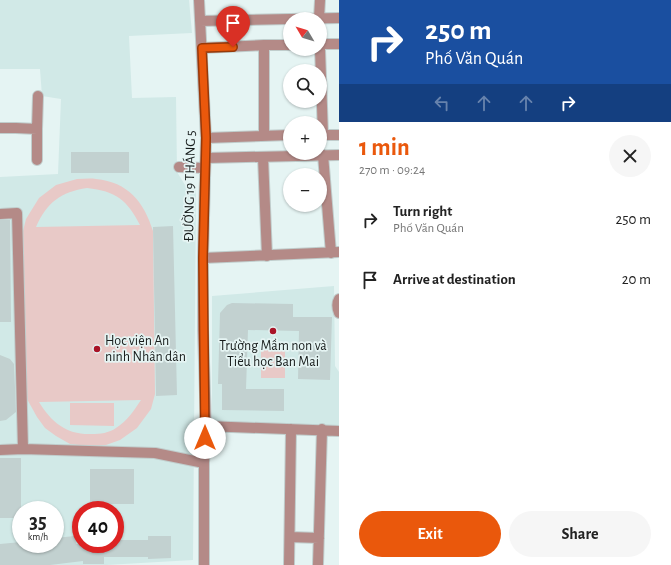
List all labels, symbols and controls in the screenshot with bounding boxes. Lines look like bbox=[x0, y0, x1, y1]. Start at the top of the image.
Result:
pin bbox=[216, 6, 250, 47]
icon: arrive bbox=[222, 12, 244, 34]
north arrow bbox=[283, 12, 327, 56]
map controls bbox=[283, 12, 327, 212]
icon: right bbox=[359, 16, 411, 68]
text: 250 m bbox=[425, 17, 492, 45]
text: Phố Văn Quán bbox=[425, 50, 523, 68]
button: search bbox=[283, 64, 327, 108]
icon: left bbox=[431, 92, 453, 114]
icon: ahead bbox=[473, 92, 495, 114]
icon: ahead bbox=[515, 92, 537, 114]
icon: right bbox=[557, 92, 579, 114]
button: + bbox=[283, 116, 327, 160]
street label: ĐƯỜNG 19 THÁNG 5 bbox=[179, 130, 198, 242]
button: close bbox=[609, 135, 651, 177]
text: 1 min bbox=[359, 136, 410, 160]
text: 270 m · 09:24 bbox=[359, 164, 425, 177]
button: − bbox=[283, 168, 327, 212]
text: Turn right bbox=[393, 204, 452, 219]
icon: right bbox=[359, 209, 381, 231]
text: 250 m bbox=[616, 212, 651, 227]
text: Phố Văn Quán bbox=[393, 222, 464, 235]
icon: arrive bbox=[359, 269, 381, 291]
text: Arrive at destination bbox=[393, 272, 516, 287]
text: 20 m bbox=[622, 272, 651, 287]
marker: Trường Mầm non và Tiểu học Ban Mai bbox=[268, 326, 278, 336]
place label: Học viện An ninh Nhân dân bbox=[105, 334, 186, 364]
place label: Trường Mầm non và Tiểu học Ban Mai bbox=[219, 338, 327, 369]
marker: Học viện An ninh Nhân dân bbox=[92, 344, 102, 354]
position arrow bbox=[184, 417, 226, 459]
speed limit sign: 40 bbox=[72, 501, 124, 553]
button: Exit bbox=[359, 511, 501, 557]
button: Share bbox=[509, 511, 651, 557]
text: 35 bbox=[29, 512, 47, 532]
text: km/h bbox=[28, 532, 48, 542]

